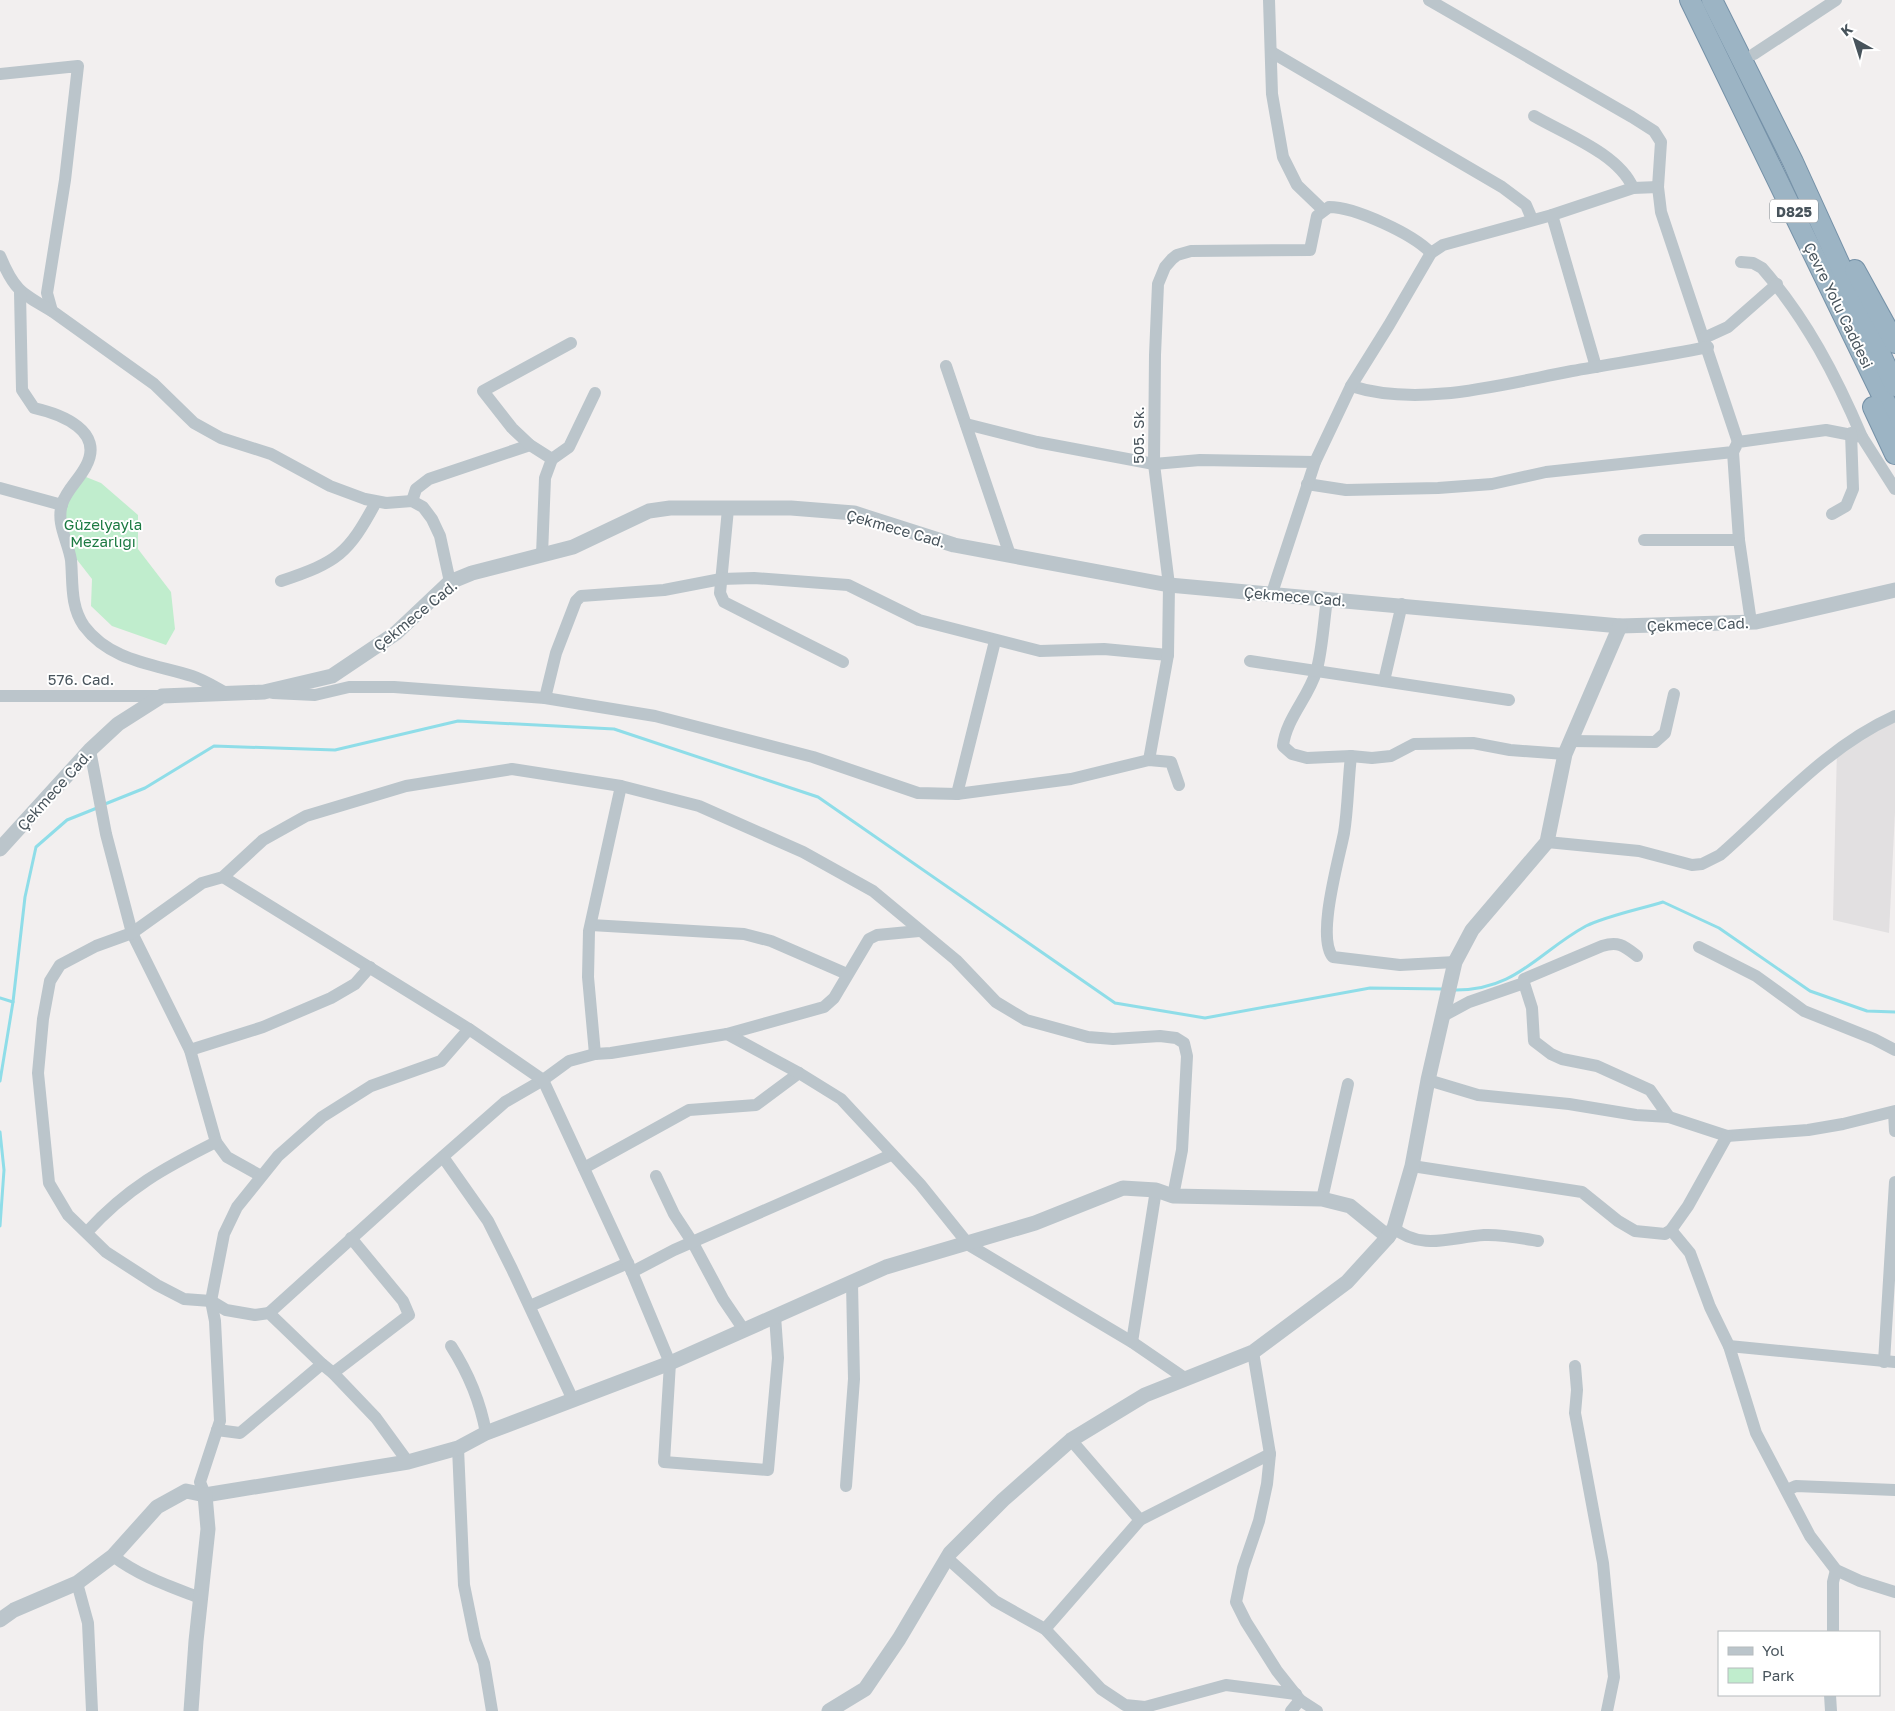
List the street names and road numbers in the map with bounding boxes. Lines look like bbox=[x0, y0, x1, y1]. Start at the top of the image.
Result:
road number: D825 bbox=[1770, 200, 1818, 222]
street label: Çevre Yolu Caddesi bbox=[1801, 239, 1877, 371]
street label: 505. Sk. bbox=[1129, 406, 1147, 464]
street label: Çekmece Cad. bbox=[844, 505, 948, 551]
street label: Çekmece Cad. bbox=[370, 576, 460, 654]
street label: Çekmece Cad. bbox=[1243, 583, 1347, 609]
street label: Çekmece Cad. bbox=[1647, 613, 1749, 635]
street label: 576. Cad. bbox=[48, 670, 114, 688]
street label: Çekmece Cad. bbox=[13, 746, 95, 834]

